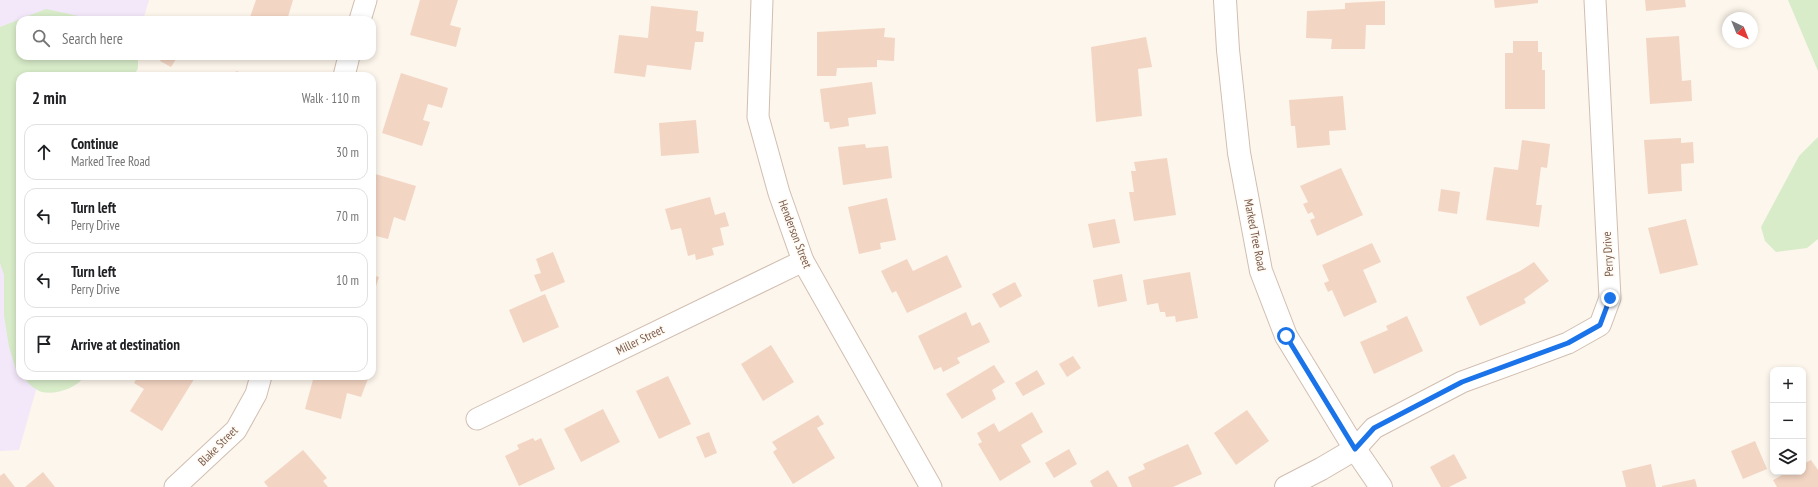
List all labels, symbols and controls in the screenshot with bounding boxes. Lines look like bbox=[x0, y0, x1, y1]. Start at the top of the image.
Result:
north arrow bbox=[1722, 12, 1758, 48]
search box bbox=[16, 16, 376, 60]
icon: search bbox=[30, 27, 52, 49]
text: Search here bbox=[62, 29, 123, 48]
text: 2 min bbox=[32, 87, 66, 109]
text: Walk · 110 m bbox=[302, 90, 360, 107]
text: Continue bbox=[71, 134, 118, 153]
icon: ahead bbox=[33, 141, 55, 163]
text: 30 m bbox=[336, 144, 359, 161]
text: Marked Tree Road bbox=[71, 153, 150, 170]
text: Turn left bbox=[71, 198, 116, 217]
street label: Henderson Street bbox=[776, 198, 816, 271]
street label: Marked Tree Road bbox=[1241, 198, 1270, 272]
icon: left bbox=[33, 205, 55, 227]
text: 70 m bbox=[336, 208, 359, 225]
text: Perry Drive bbox=[71, 217, 120, 234]
street label: Perry Drive bbox=[1599, 231, 1616, 277]
text: Turn left bbox=[71, 262, 116, 281]
icon: left bbox=[33, 269, 55, 291]
text: 10 m bbox=[336, 272, 359, 289]
text: Perry Drive bbox=[71, 281, 120, 298]
route end bbox=[1601, 289, 1619, 307]
street label: Miller Street bbox=[613, 321, 667, 358]
route start bbox=[1277, 327, 1295, 345]
icon: arrive bbox=[33, 333, 55, 355]
text: Arrive at destination bbox=[71, 335, 180, 354]
map controls bbox=[1770, 367, 1806, 475]
button: + bbox=[1770, 367, 1806, 403]
button: − bbox=[1770, 403, 1806, 439]
street label: Blake Street bbox=[195, 422, 241, 469]
button: layers bbox=[1770, 439, 1806, 475]

